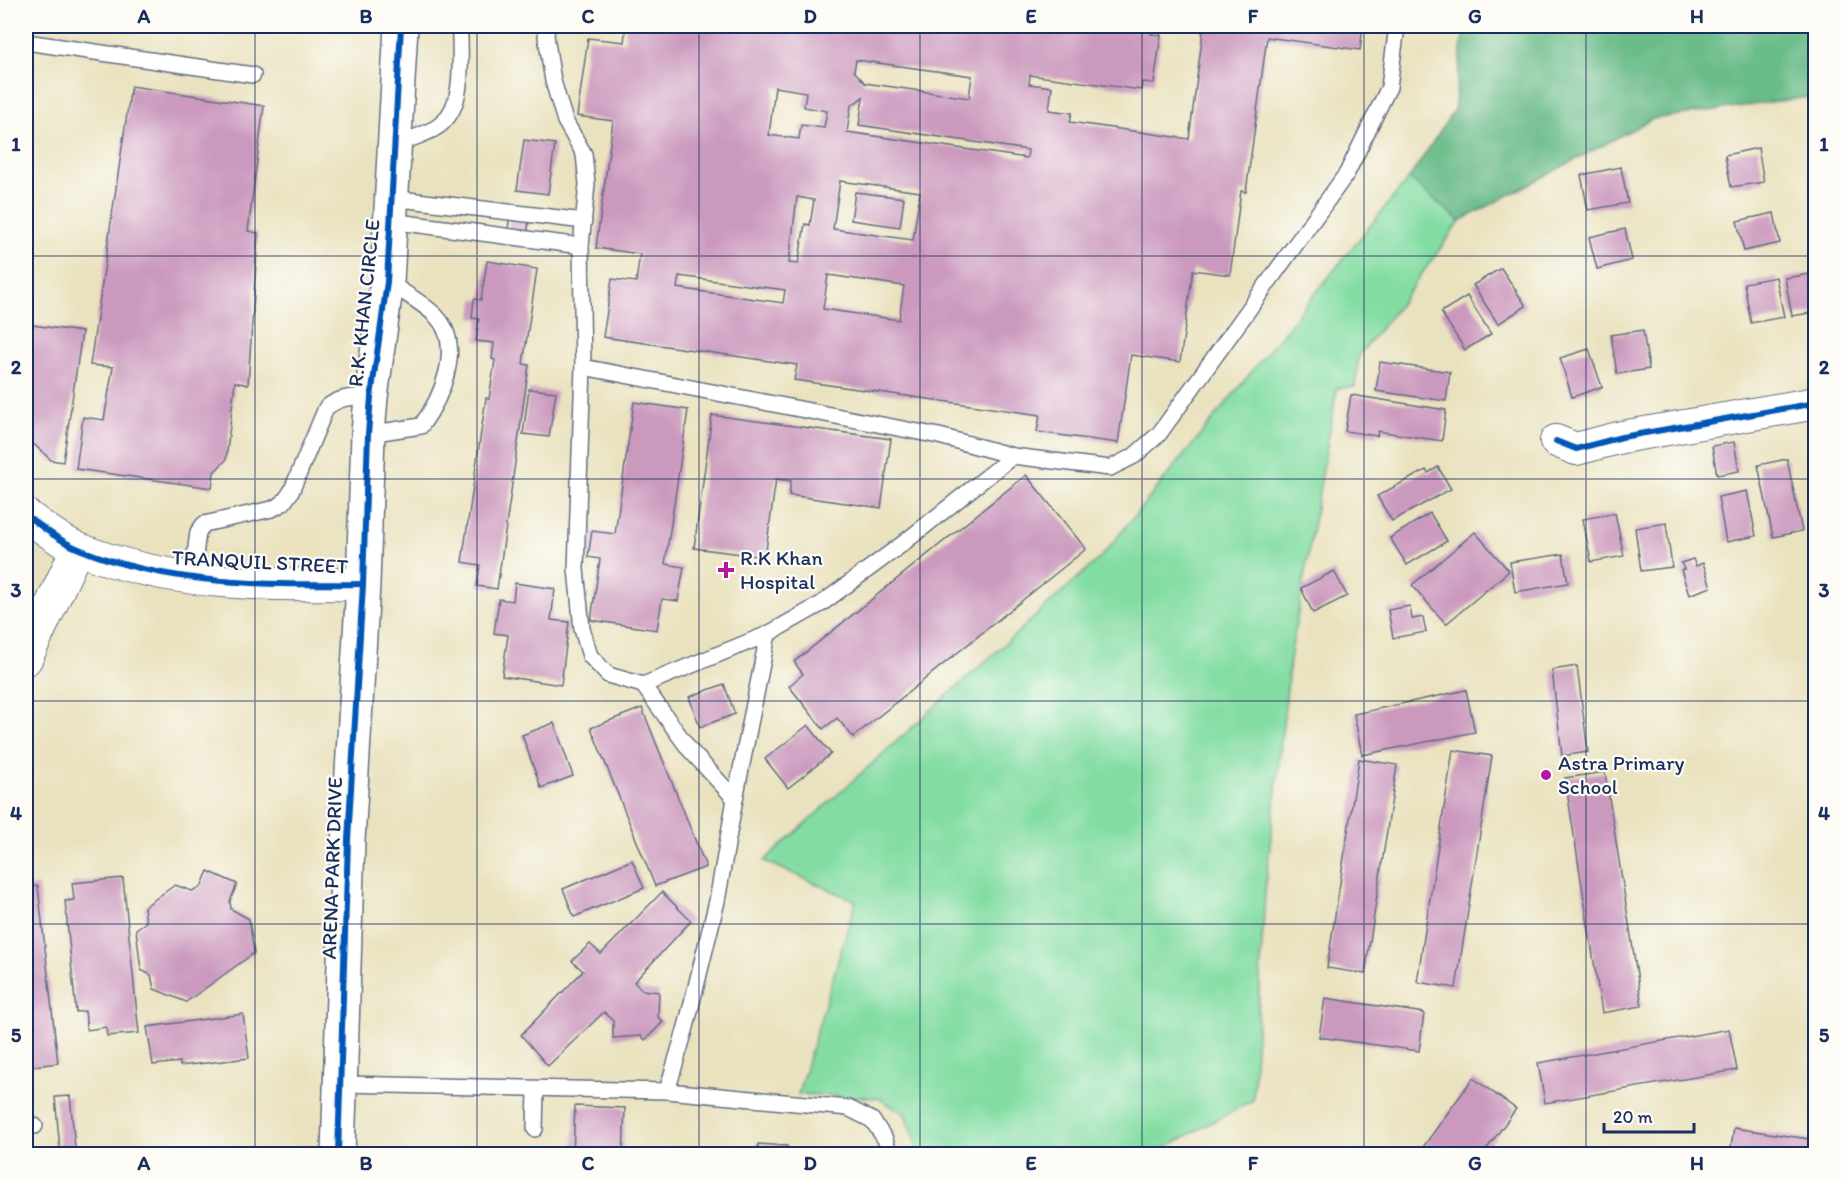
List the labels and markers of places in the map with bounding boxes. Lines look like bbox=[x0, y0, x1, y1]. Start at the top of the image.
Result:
place label: R.K Khan Hospital bbox=[740, 545, 823, 594]
marker: R.K Khan Hospital bbox=[717, 561, 735, 579]
place label: Astra Primary School bbox=[1558, 750, 1684, 799]
marker: Astra Primary School bbox=[1539, 768, 1553, 782]

